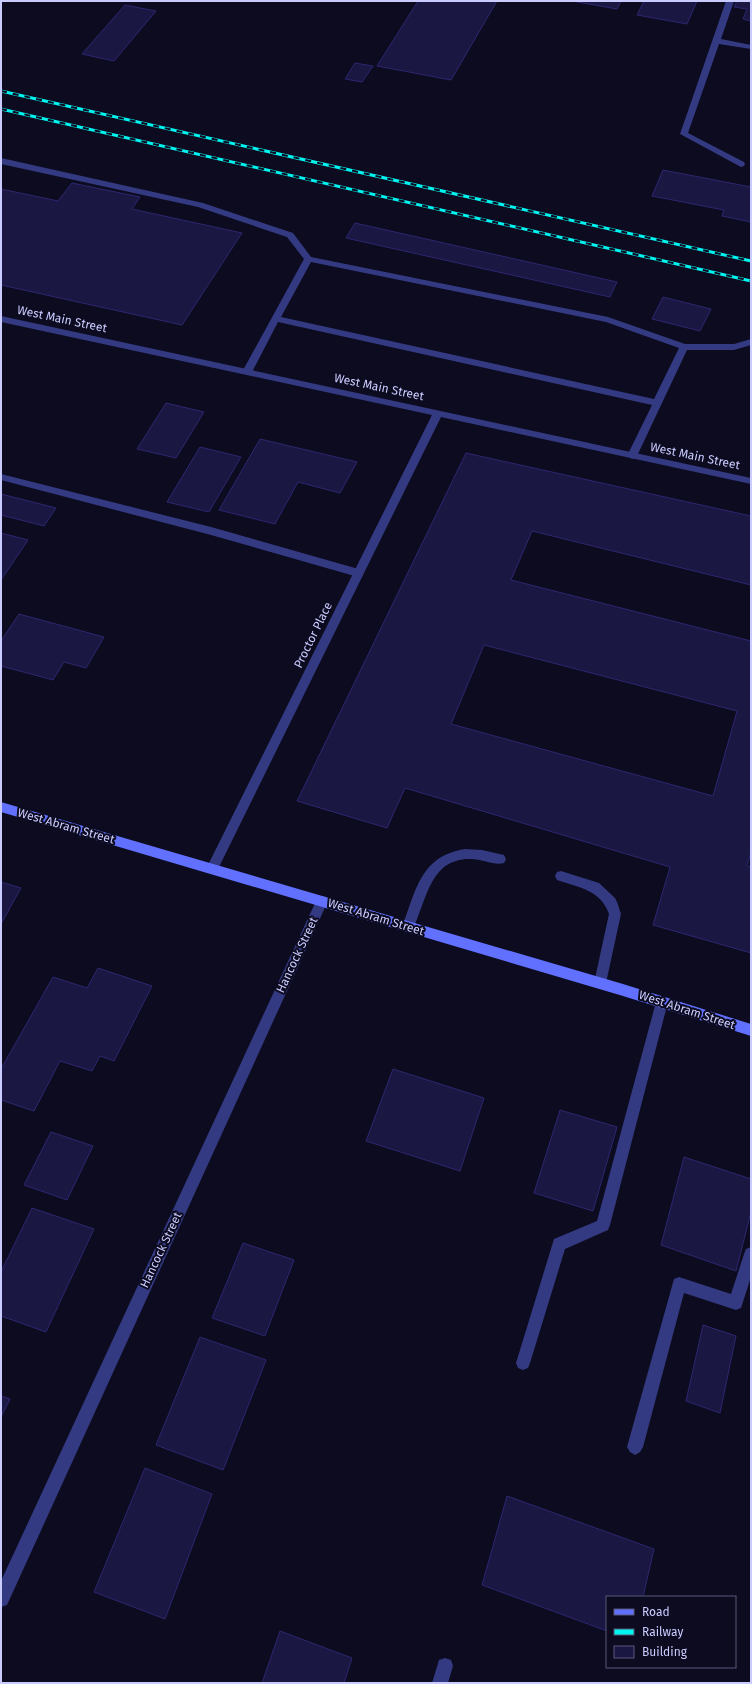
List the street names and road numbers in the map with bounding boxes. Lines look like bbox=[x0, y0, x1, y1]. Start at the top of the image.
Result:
street label: West Main Street bbox=[16, 303, 109, 335]
street label: West Main Street bbox=[333, 371, 426, 403]
street label: West Main Street bbox=[649, 440, 742, 472]
street label: Proctor Place bbox=[291, 600, 335, 670]
street label: West Abram Street bbox=[16, 805, 117, 847]
street label: West Abram Street bbox=[326, 896, 427, 939]
street label: Hancock Street bbox=[273, 914, 321, 995]
street label: West Abram Street bbox=[637, 988, 737, 1032]
street label: Hancock Street bbox=[137, 1209, 185, 1290]

